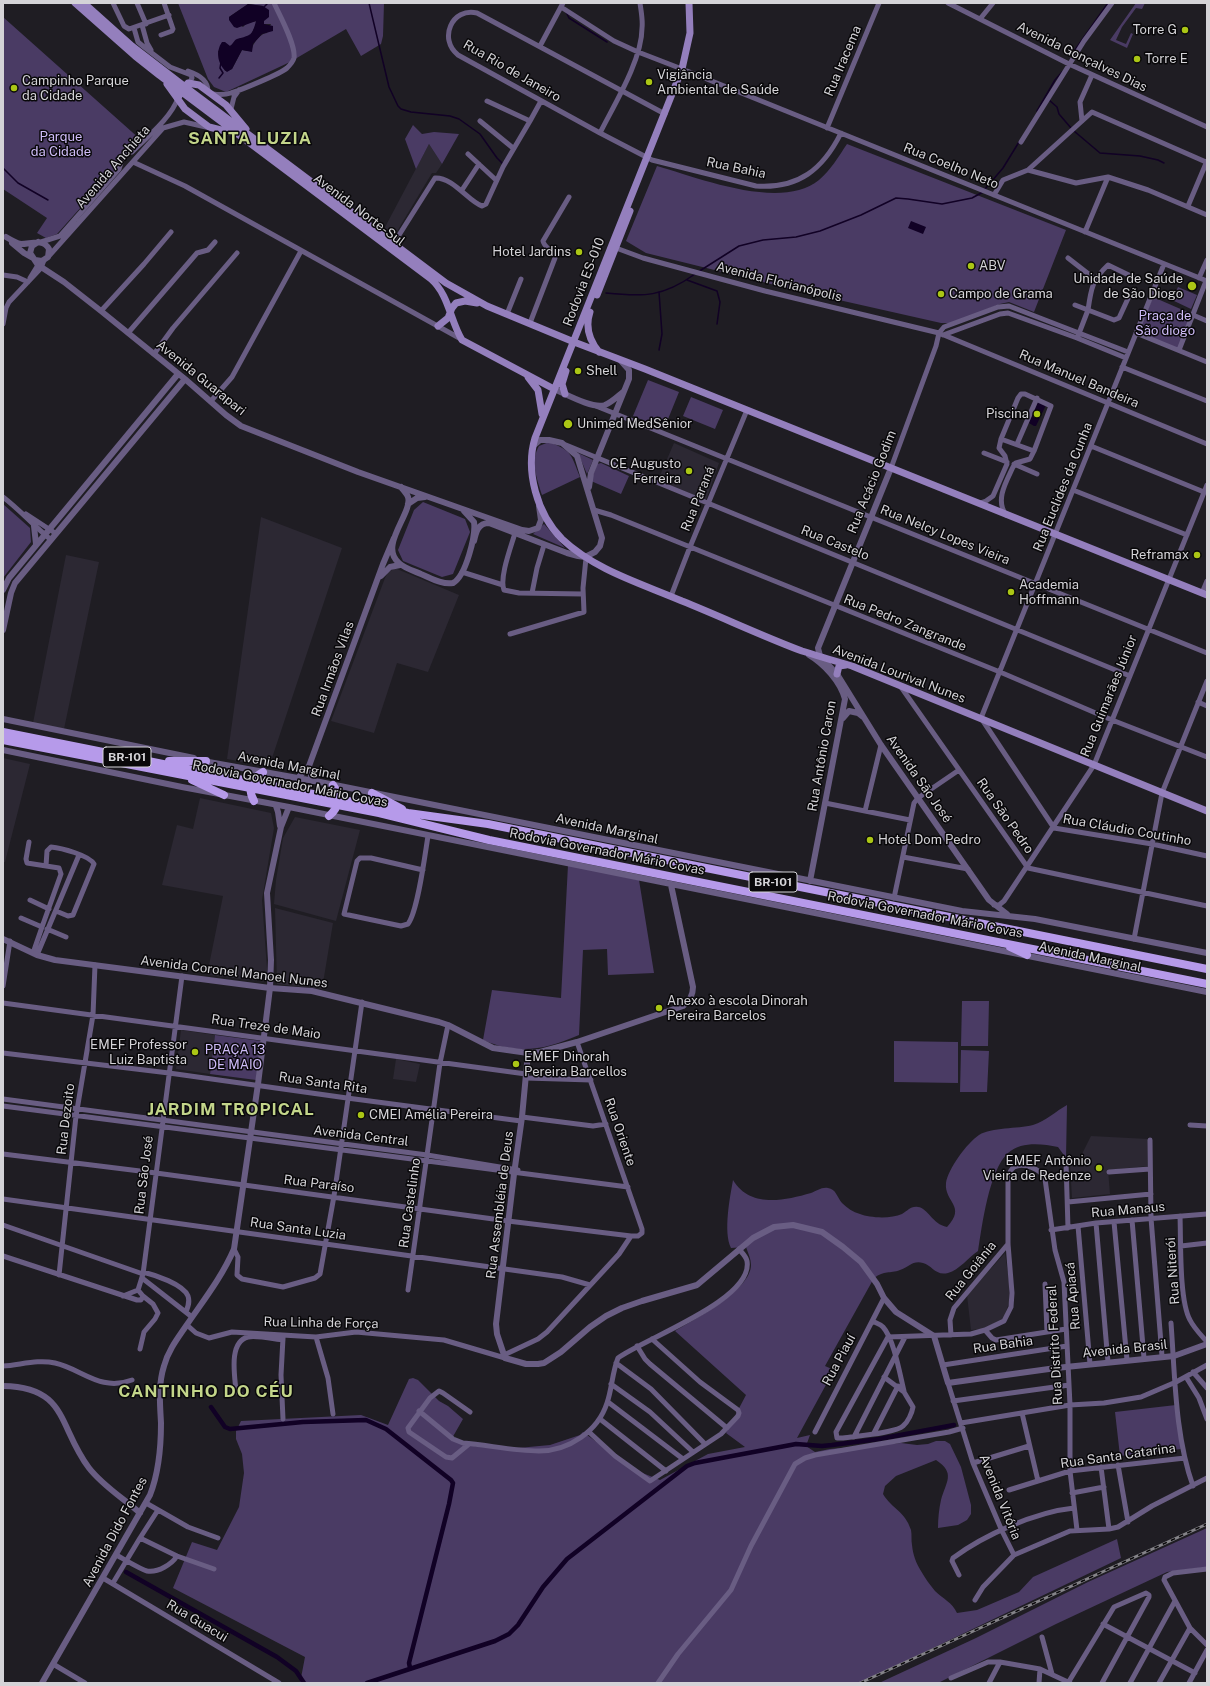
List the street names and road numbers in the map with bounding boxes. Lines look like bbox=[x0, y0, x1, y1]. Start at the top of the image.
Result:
street label: Avenida Gonçalves Dias bbox=[1014, 19, 1150, 95]
street label: Rua Iracema bbox=[821, 23, 865, 99]
street label: Rua Rio de Janeiro bbox=[460, 37, 564, 105]
street label: Avenida Anchieta bbox=[73, 122, 153, 212]
street label: Rua Coelho Neto bbox=[901, 140, 1001, 192]
street label: Rua Bahia bbox=[705, 154, 767, 182]
street label: Avenida Norte-Sul bbox=[310, 171, 408, 249]
street label: Rodovia ES-010 bbox=[560, 235, 608, 329]
street label: Avenida Florianópolis bbox=[715, 259, 843, 305]
street label: Avenida Guarapari bbox=[153, 337, 249, 419]
street label: Rua Manuel Bandeira bbox=[1017, 347, 1141, 411]
street label: Rua Euclides da Cunha bbox=[1030, 420, 1096, 554]
street label: Rua Acácio Godim bbox=[844, 428, 900, 536]
street label: Rua Paraná bbox=[678, 464, 718, 534]
street label: Rua Nelcy Lopes Vieira bbox=[878, 502, 1012, 568]
street label: Rua Castelo bbox=[799, 522, 871, 564]
street label: Rua Pedro Zangrande bbox=[841, 591, 969, 655]
street label: Rua Irmãos Vilas bbox=[308, 619, 358, 719]
street label: Rua Guimarães Júnior bbox=[1077, 633, 1141, 759]
street label: Avenida Lourival Nunes bbox=[830, 641, 968, 707]
street label: Rua Antônio Caron bbox=[805, 699, 839, 813]
street label: Avenida São José bbox=[883, 732, 955, 826]
road number: BR-101 bbox=[103, 747, 151, 767]
street label: Avenida Marginal bbox=[236, 748, 342, 784]
street label: Rodovia Governador Mário Covas bbox=[191, 757, 389, 811]
street label: Rua São Pedro bbox=[973, 775, 1037, 857]
street label: Avenida Marginal bbox=[554, 810, 660, 848]
street label: Rua Cláudio Coutinho bbox=[1062, 811, 1192, 849]
street label: Rodovia Governador Mário Covas bbox=[508, 825, 706, 879]
road number: BR-101 bbox=[749, 872, 797, 892]
street label: Rodovia Governador Mário Covas bbox=[826, 888, 1024, 942]
street label: Avenida Marginal bbox=[1037, 938, 1143, 976]
street label: Avenida Coronel Manoel Nunes bbox=[140, 953, 328, 991]
street label: Rua Treze de Maio bbox=[210, 1012, 322, 1042]
street label: Rua Santa Rita bbox=[278, 1069, 368, 1097]
street label: Rua Dezoito bbox=[54, 1082, 78, 1156]
street label: Rua Oriente bbox=[601, 1096, 639, 1168]
street label: Avenida Central bbox=[313, 1122, 409, 1150]
street label: Rua Assembléia de Deus bbox=[483, 1130, 517, 1280]
street label: Rua São José bbox=[131, 1135, 157, 1215]
street label: Rua Castelinho bbox=[396, 1157, 424, 1249]
street label: Rua Paraíso bbox=[283, 1172, 355, 1196]
street label: Rua Manaus bbox=[1090, 1199, 1166, 1221]
street label: Rua Santa Luzia bbox=[249, 1215, 347, 1243]
street label: Rua Niterói bbox=[1163, 1237, 1183, 1305]
street label: Rua Goiânia bbox=[942, 1238, 1000, 1304]
street label: Rua Apiacá bbox=[1062, 1261, 1084, 1331]
street label: Rua Distrito Federal bbox=[1044, 1285, 1066, 1405]
street label: Rua Linha de Força bbox=[263, 1314, 379, 1332]
street label: Rua Piauí bbox=[819, 1332, 859, 1388]
street label: Rua Bahia bbox=[972, 1333, 1034, 1357]
street label: Avenida Brasil bbox=[1082, 1337, 1168, 1361]
street label: Rua Santa Catarina bbox=[1059, 1440, 1177, 1472]
street label: Avenida Vitória bbox=[976, 1452, 1024, 1542]
street label: Avenida Dido Fontes bbox=[79, 1474, 151, 1590]
street label: Rua Guacui bbox=[164, 1597, 230, 1645]

